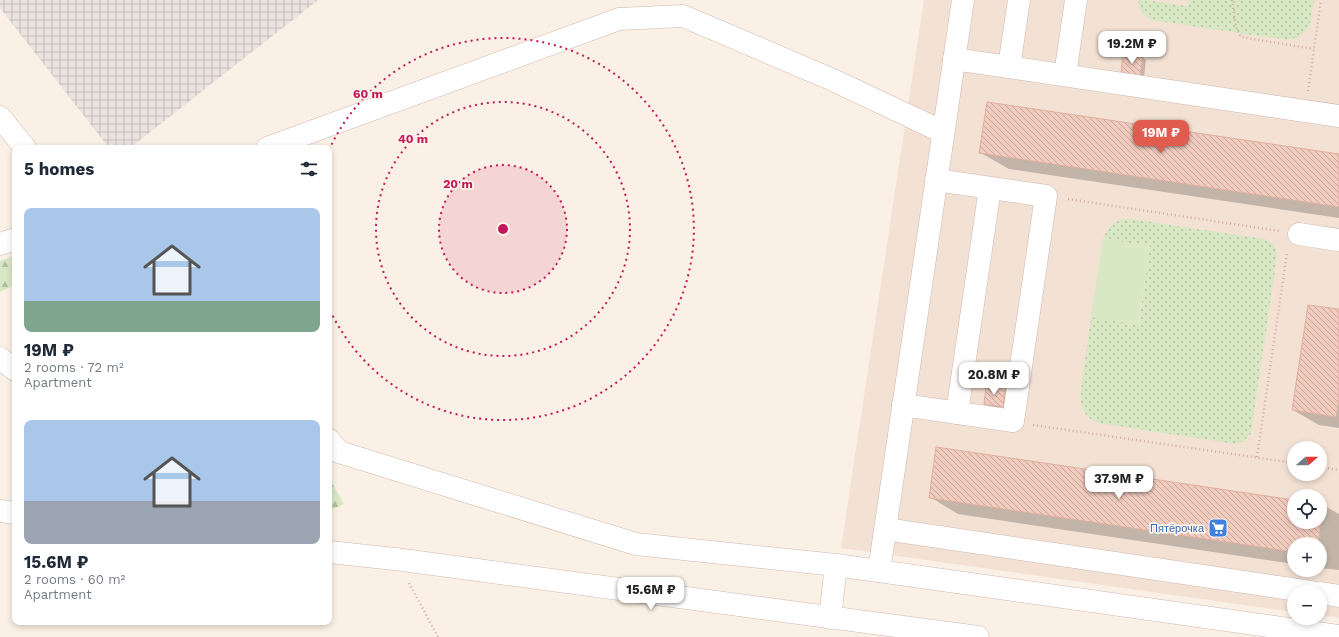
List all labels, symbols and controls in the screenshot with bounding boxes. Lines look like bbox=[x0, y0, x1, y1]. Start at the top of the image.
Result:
pin: 19.2M ₽ bbox=[1095, 31, 1169, 65]
text: 19.2M ₽ bbox=[1107, 36, 1157, 51]
text: 60 m bbox=[353, 87, 383, 101]
pin: 19M ₽ bbox=[1133, 120, 1189, 154]
text: 19M ₽ bbox=[1142, 125, 1180, 140]
text: 40 m bbox=[398, 132, 428, 146]
icon: filters bbox=[298, 158, 320, 180]
text: 5 homes bbox=[24, 159, 94, 179]
text: 20 m bbox=[443, 177, 473, 191]
centre of rings bbox=[496, 222, 510, 236]
icon: home bbox=[136, 234, 208, 306]
text: 19M ₽ bbox=[24, 340, 74, 360]
text: 2 rooms · 72 m² bbox=[24, 360, 124, 375]
pin: 20.8M ₽ bbox=[957, 362, 1031, 396]
text: 20.8M ₽ bbox=[968, 367, 1020, 382]
text: Apartment bbox=[24, 375, 92, 390]
north arrow bbox=[1287, 441, 1327, 481]
map controls bbox=[1287, 441, 1327, 625]
icon: home bbox=[136, 446, 208, 518]
pin: 37.9M ₽ bbox=[1082, 466, 1156, 500]
text: 37.9M ₽ bbox=[1094, 471, 1144, 486]
button: locate bbox=[1287, 489, 1327, 529]
supermarket icon: Пятёрочка bbox=[1207, 517, 1229, 539]
place label: Пятёрочка bbox=[1150, 522, 1205, 535]
button: + bbox=[1287, 537, 1327, 577]
text: 15.6M ₽ bbox=[24, 552, 89, 572]
text: 2 rooms · 60 m² bbox=[24, 572, 125, 587]
pin: 15.6M ₽ bbox=[614, 577, 688, 611]
text: 15.6M ₽ bbox=[626, 582, 676, 597]
button: − bbox=[1287, 585, 1327, 625]
text: Apartment bbox=[24, 587, 92, 602]

